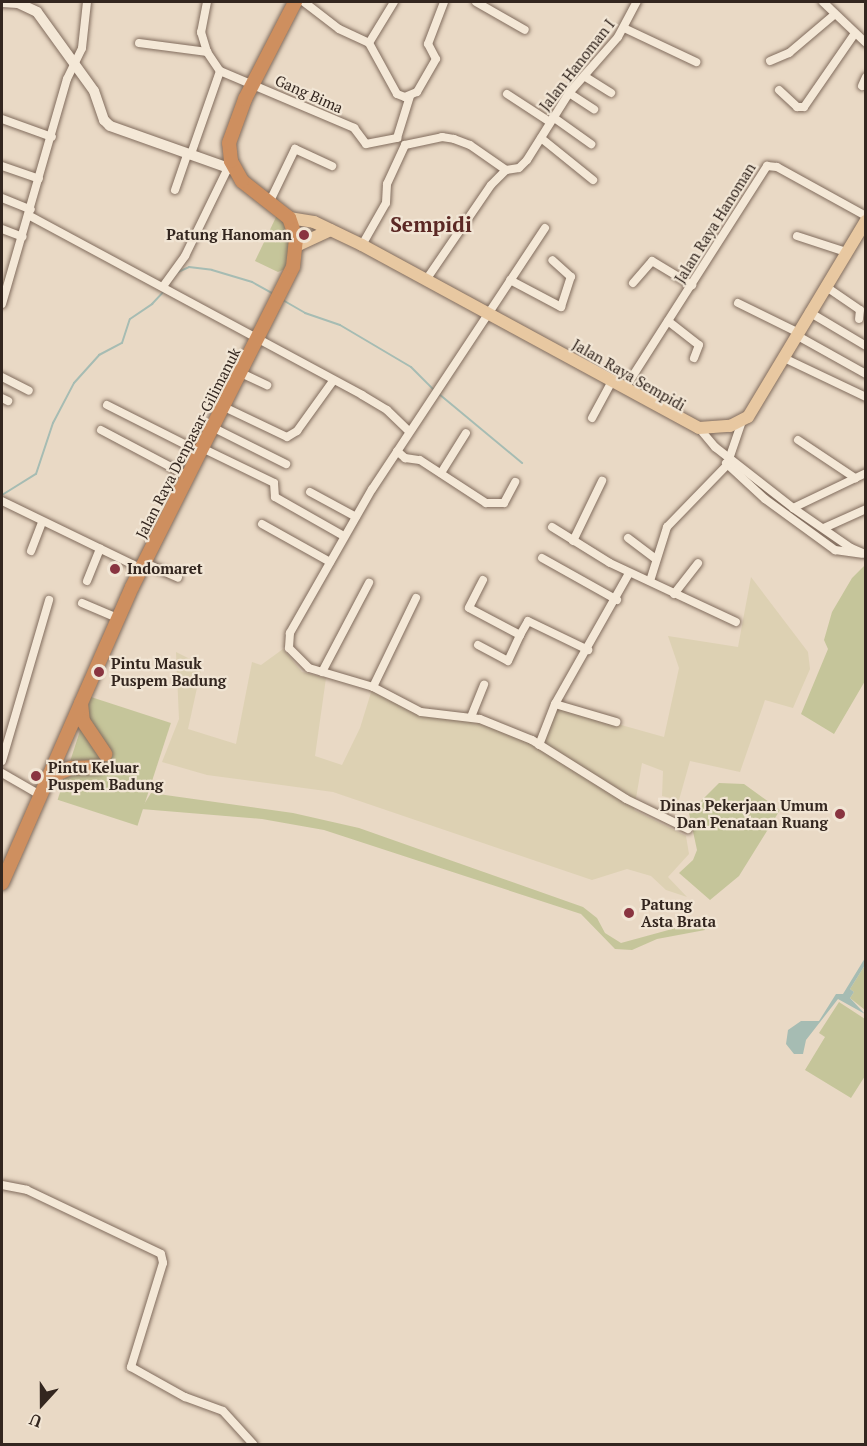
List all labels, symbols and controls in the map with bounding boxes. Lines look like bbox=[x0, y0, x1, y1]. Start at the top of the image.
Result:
street label: Jalan Hanoman I bbox=[536, 16, 618, 114]
street label: Gang Bima bbox=[272, 71, 346, 117]
street label: Jalan Raya Hanoman bbox=[671, 160, 759, 286]
district label: Sempidi bbox=[390, 211, 472, 237]
place label: Patung Hanoman bbox=[166, 226, 292, 244]
marker: Patung Hanoman bbox=[297, 228, 311, 242]
street label: Jalan Raya Sempidi bbox=[569, 335, 689, 415]
street label: Jalan Raya Denpasar-Gilimanuk bbox=[132, 345, 244, 541]
place label: Indomaret bbox=[127, 560, 203, 578]
marker: Indomaret bbox=[108, 562, 122, 576]
place label: Pintu Masuk Puspem Badung bbox=[111, 654, 226, 689]
marker: Pintu Masuk Puspem Badung bbox=[92, 665, 106, 679]
place label: Pintu Keluar Puspem Badung bbox=[48, 758, 163, 793]
marker: Pintu Keluar Puspem Badung bbox=[29, 769, 43, 783]
place label: Dinas Pekerjaan Umum Dan Penataan Ruang bbox=[660, 796, 828, 831]
marker: Dinas Pekerjaan Umum Dan Penataan Ruang bbox=[833, 807, 847, 821]
place label: Patung Asta Brata bbox=[641, 895, 716, 930]
marker: Patung Asta Brata bbox=[622, 906, 636, 920]
north arrow bbox=[12, 1374, 72, 1434]
text: U bbox=[26, 1408, 45, 1433]

